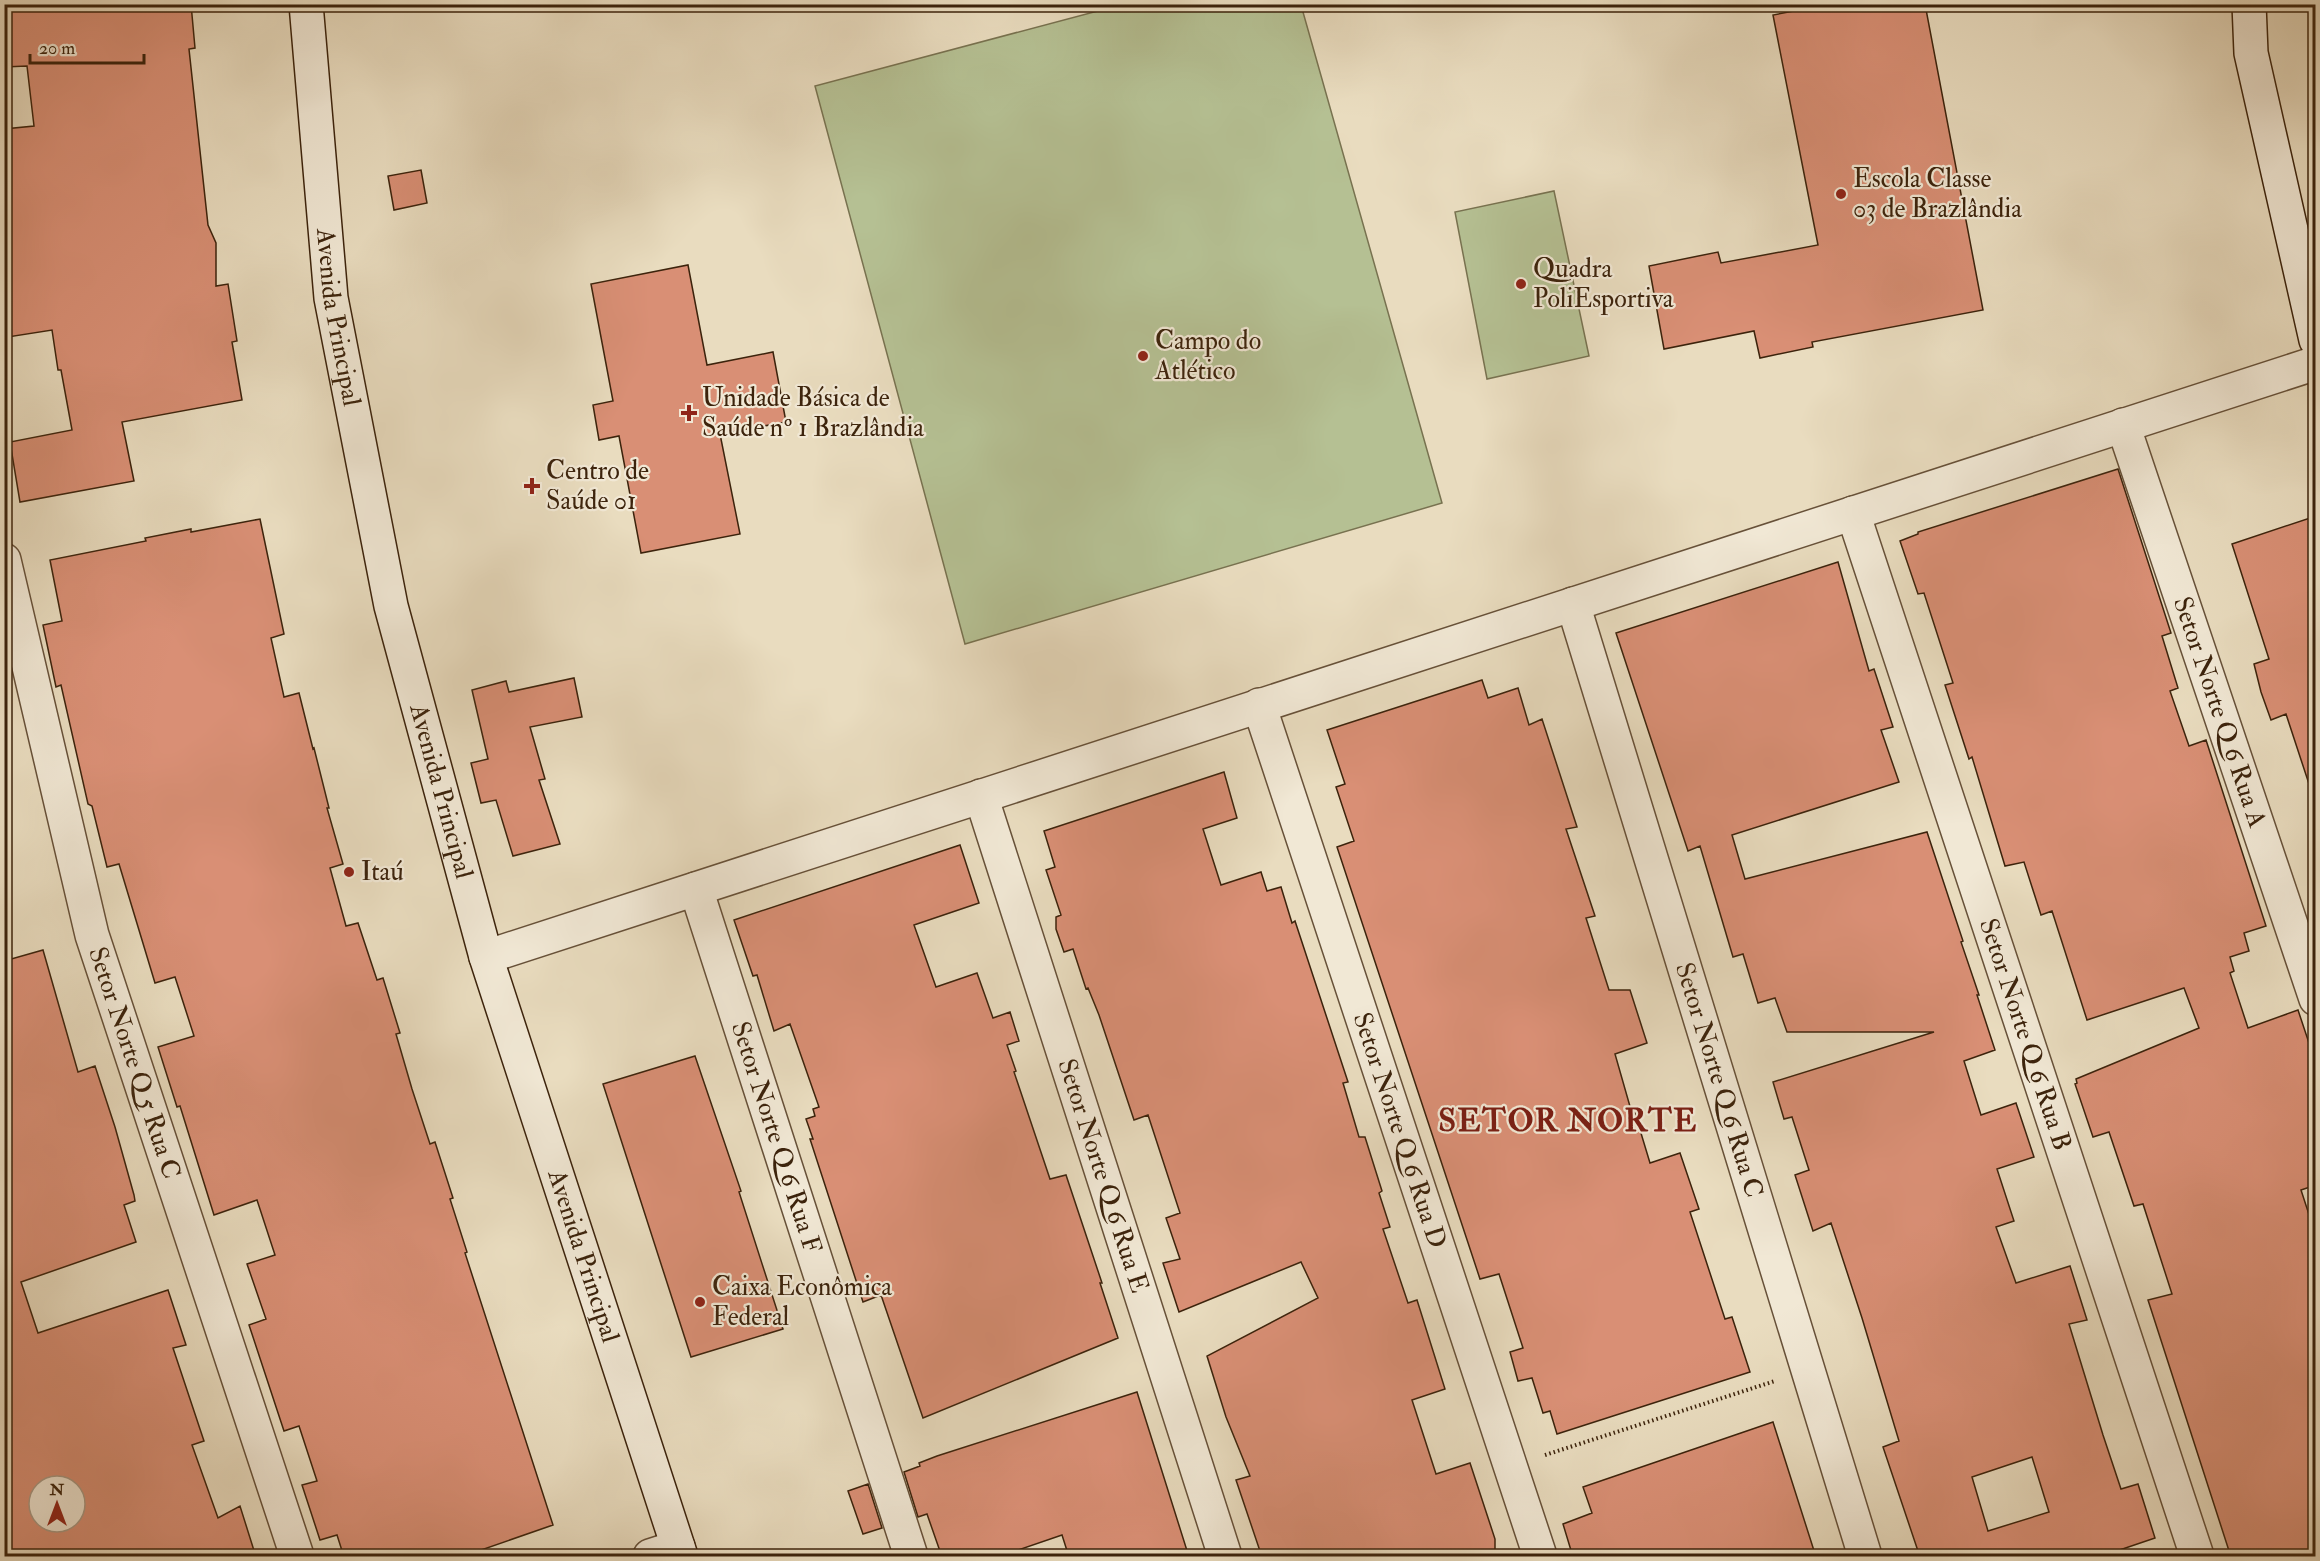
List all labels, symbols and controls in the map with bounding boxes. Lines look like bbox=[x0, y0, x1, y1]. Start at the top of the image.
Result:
scale bar bbox=[30, 27, 144, 65]
text: 20 m bbox=[39, 37, 75, 60]
place label: Escola Classe 03 de Brazlândia bbox=[1853, 163, 2022, 225]
marker: Escola Classe 03 de Brazlândia bbox=[1834, 187, 1848, 201]
street label: Avenida Principal bbox=[309, 226, 368, 409]
place label: Quadra PoliEsportiva bbox=[1533, 253, 1674, 316]
marker: Quadra PoliEsportiva bbox=[1514, 277, 1528, 291]
place label: Campo do Atlético bbox=[1154, 325, 1261, 387]
marker: Campo do Atlético bbox=[1136, 349, 1150, 363]
place label: Unidade Básica de Saúde nº 1 Brazlândia bbox=[702, 382, 924, 444]
marker: Unidade Básica de Saúde nº 1 Brazlândia bbox=[680, 404, 698, 422]
place label: Centro de Saúde 01 bbox=[546, 455, 649, 517]
marker: Centro de Saúde 01 bbox=[523, 477, 541, 495]
street label: Setor Norte Q 6 Rua A bbox=[2166, 593, 2273, 832]
street label: Avenida Principal bbox=[402, 700, 480, 883]
place label: Itaú bbox=[361, 856, 404, 888]
marker: Itaú bbox=[342, 865, 356, 879]
street label: Setor Norte Q 6 Rua B bbox=[1972, 914, 2078, 1154]
street label: Setor Norte Q 5 Rua C bbox=[81, 943, 187, 1183]
street label: Setor Norte Q 6 Rua C bbox=[1668, 959, 1770, 1202]
street label: Setor Norte Q 6 Rua D bbox=[1346, 1008, 1453, 1252]
street label: Setor Norte Q 6 Rua F bbox=[724, 1018, 828, 1257]
street label: Setor Norte Q 6 Rua E bbox=[1050, 1055, 1155, 1297]
district label: SETOR NORTE bbox=[1438, 1101, 1698, 1141]
street label: Avenida Principal bbox=[540, 1165, 626, 1347]
place label: Caixa Econômica Federal bbox=[712, 1271, 892, 1333]
marker: Caixa Econômica Federal bbox=[693, 1295, 707, 1309]
north arrow bbox=[27, 1474, 87, 1534]
text: N bbox=[49, 1480, 65, 1500]

